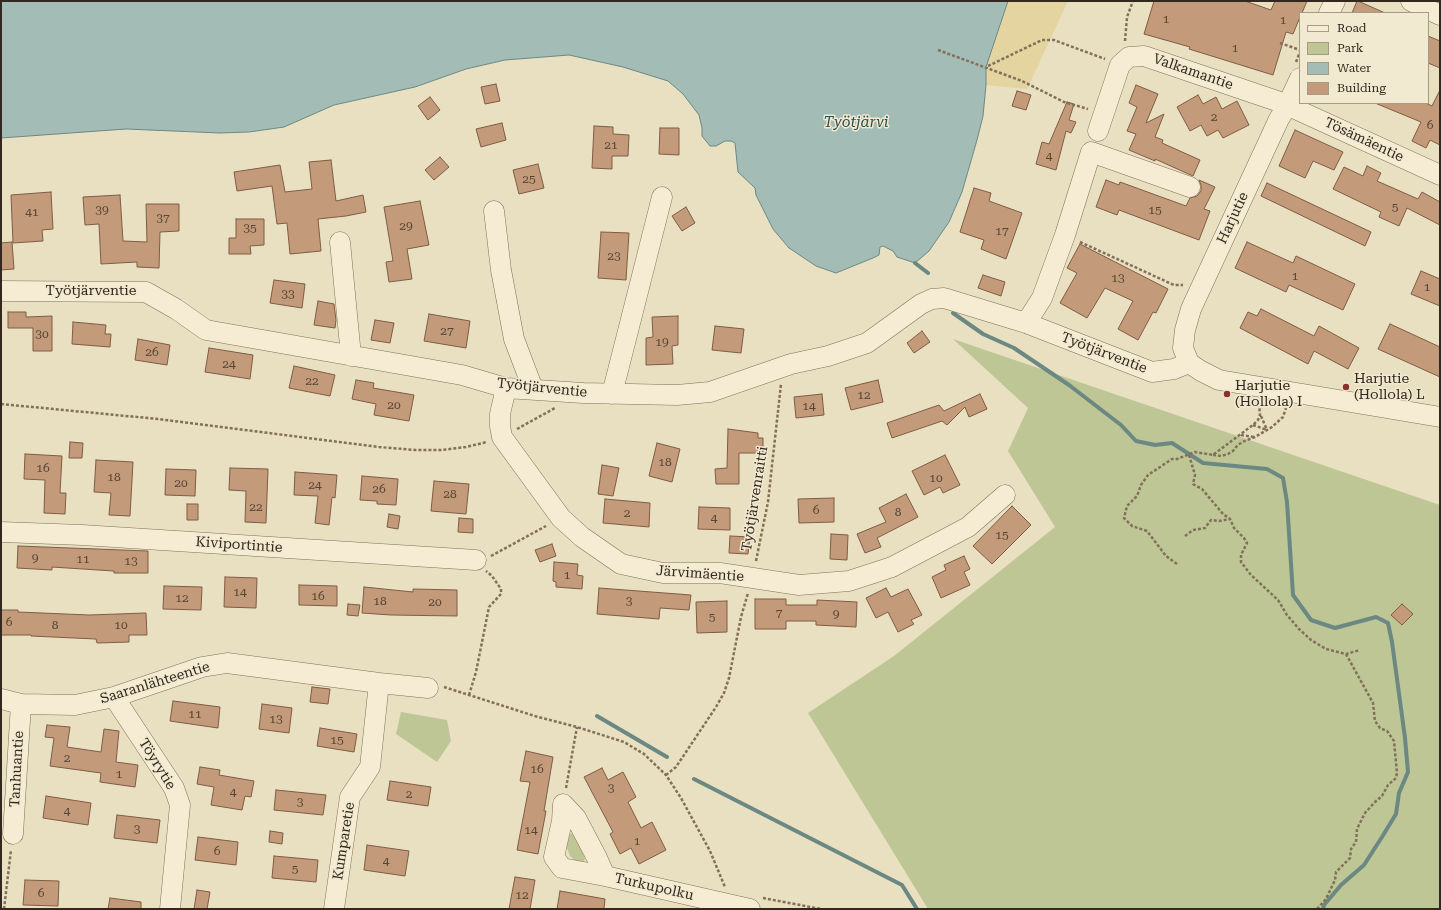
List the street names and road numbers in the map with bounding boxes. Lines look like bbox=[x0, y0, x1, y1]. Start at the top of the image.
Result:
street label: Valkamantie bbox=[1151, 50, 1235, 94]
street label: Tösämäentie bbox=[1322, 114, 1406, 166]
street label: Harjutie bbox=[1214, 189, 1252, 247]
street label: Työtjärventie bbox=[46, 283, 136, 299]
street label: Työtjärventie bbox=[1059, 329, 1149, 377]
street label: Työtjärventie bbox=[496, 375, 588, 401]
street label: Työtjärvenraitti bbox=[738, 445, 772, 553]
street label: Kiviportintie bbox=[195, 534, 283, 556]
street label: Järvimäentie bbox=[655, 563, 745, 585]
street label: Saaranlähteentie bbox=[98, 658, 212, 708]
street label: Tanhuantie bbox=[7, 730, 27, 808]
street label: Töyrytie bbox=[135, 735, 179, 793]
street label: Kumparetie bbox=[330, 801, 358, 881]
street label: Turkupolku bbox=[613, 870, 695, 904]

